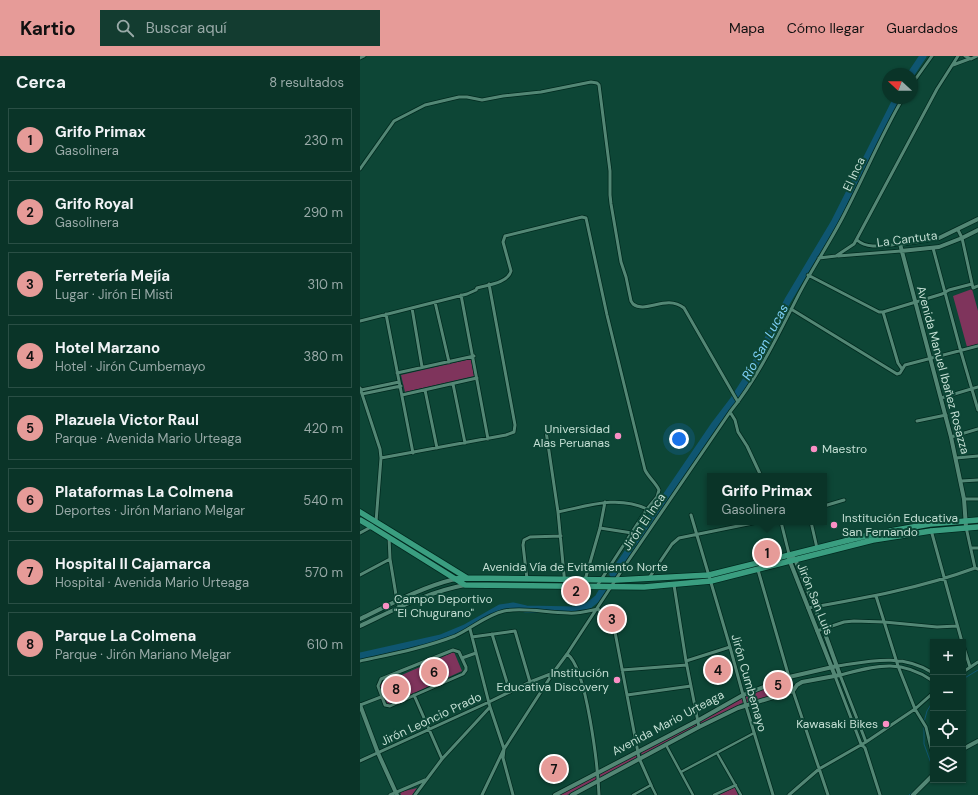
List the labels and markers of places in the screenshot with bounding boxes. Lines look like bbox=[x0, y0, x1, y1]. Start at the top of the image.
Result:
place label: Universidad Alas Peruanas bbox=[533, 421, 610, 451]
marker: Universidad Alas Peruanas bbox=[613, 431, 623, 441]
place label: Maestro bbox=[822, 441, 867, 457]
marker: Maestro bbox=[809, 444, 819, 454]
place label: Institución Educativa San Fernando bbox=[842, 510, 958, 540]
marker: Institución Educativa San Fernando bbox=[829, 520, 839, 530]
pin: 1 bbox=[754, 538, 780, 568]
pin: 2 bbox=[563, 576, 589, 606]
place label: Campo Deportivo "El Chugurano" bbox=[394, 591, 493, 621]
marker: Campo Deportivo "El Chugurano" bbox=[381, 601, 391, 611]
pin: 3 bbox=[599, 604, 625, 634]
pin: 4 bbox=[705, 655, 731, 685]
pin: 6 bbox=[421, 657, 447, 687]
place label: Institución Educativa Discovery bbox=[496, 665, 609, 695]
pin: 5 bbox=[765, 670, 791, 700]
pin: 8 bbox=[383, 674, 409, 704]
marker: Institución Educativa Discovery bbox=[612, 675, 622, 685]
place label: Kawasaki Bikes bbox=[796, 716, 878, 732]
marker: Kawasaki Bikes bbox=[881, 719, 891, 729]
pin: 7 bbox=[541, 754, 567, 784]

